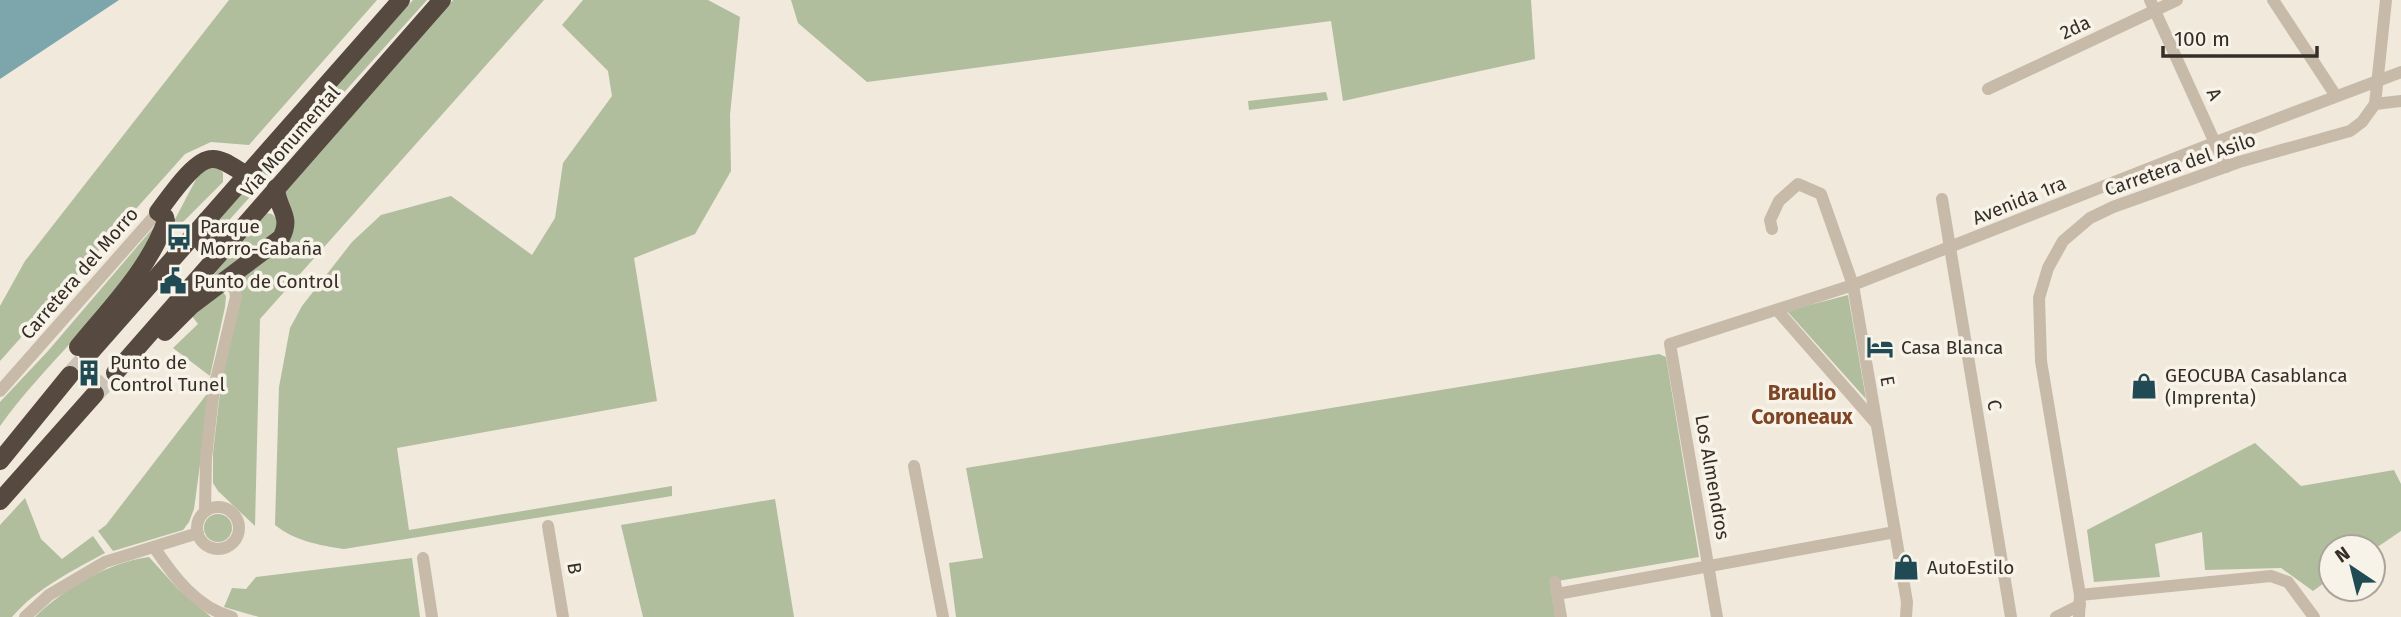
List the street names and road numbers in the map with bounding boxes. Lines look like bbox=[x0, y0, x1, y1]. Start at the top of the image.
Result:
street label: 2da bbox=[2056, 11, 2094, 44]
street label: Vía Monumental bbox=[236, 81, 345, 202]
street label: A bbox=[2202, 84, 2227, 104]
street label: Carretera del Asilo bbox=[2102, 128, 2259, 201]
street label: Avenida 1ra bbox=[1969, 171, 2069, 230]
street label: Carretera del Morro bbox=[16, 203, 143, 344]
street label: E bbox=[1875, 374, 1900, 388]
street label: C bbox=[1982, 398, 2007, 412]
street label: Los Almendros bbox=[1690, 413, 1735, 541]
street label: B bbox=[562, 561, 587, 576]

